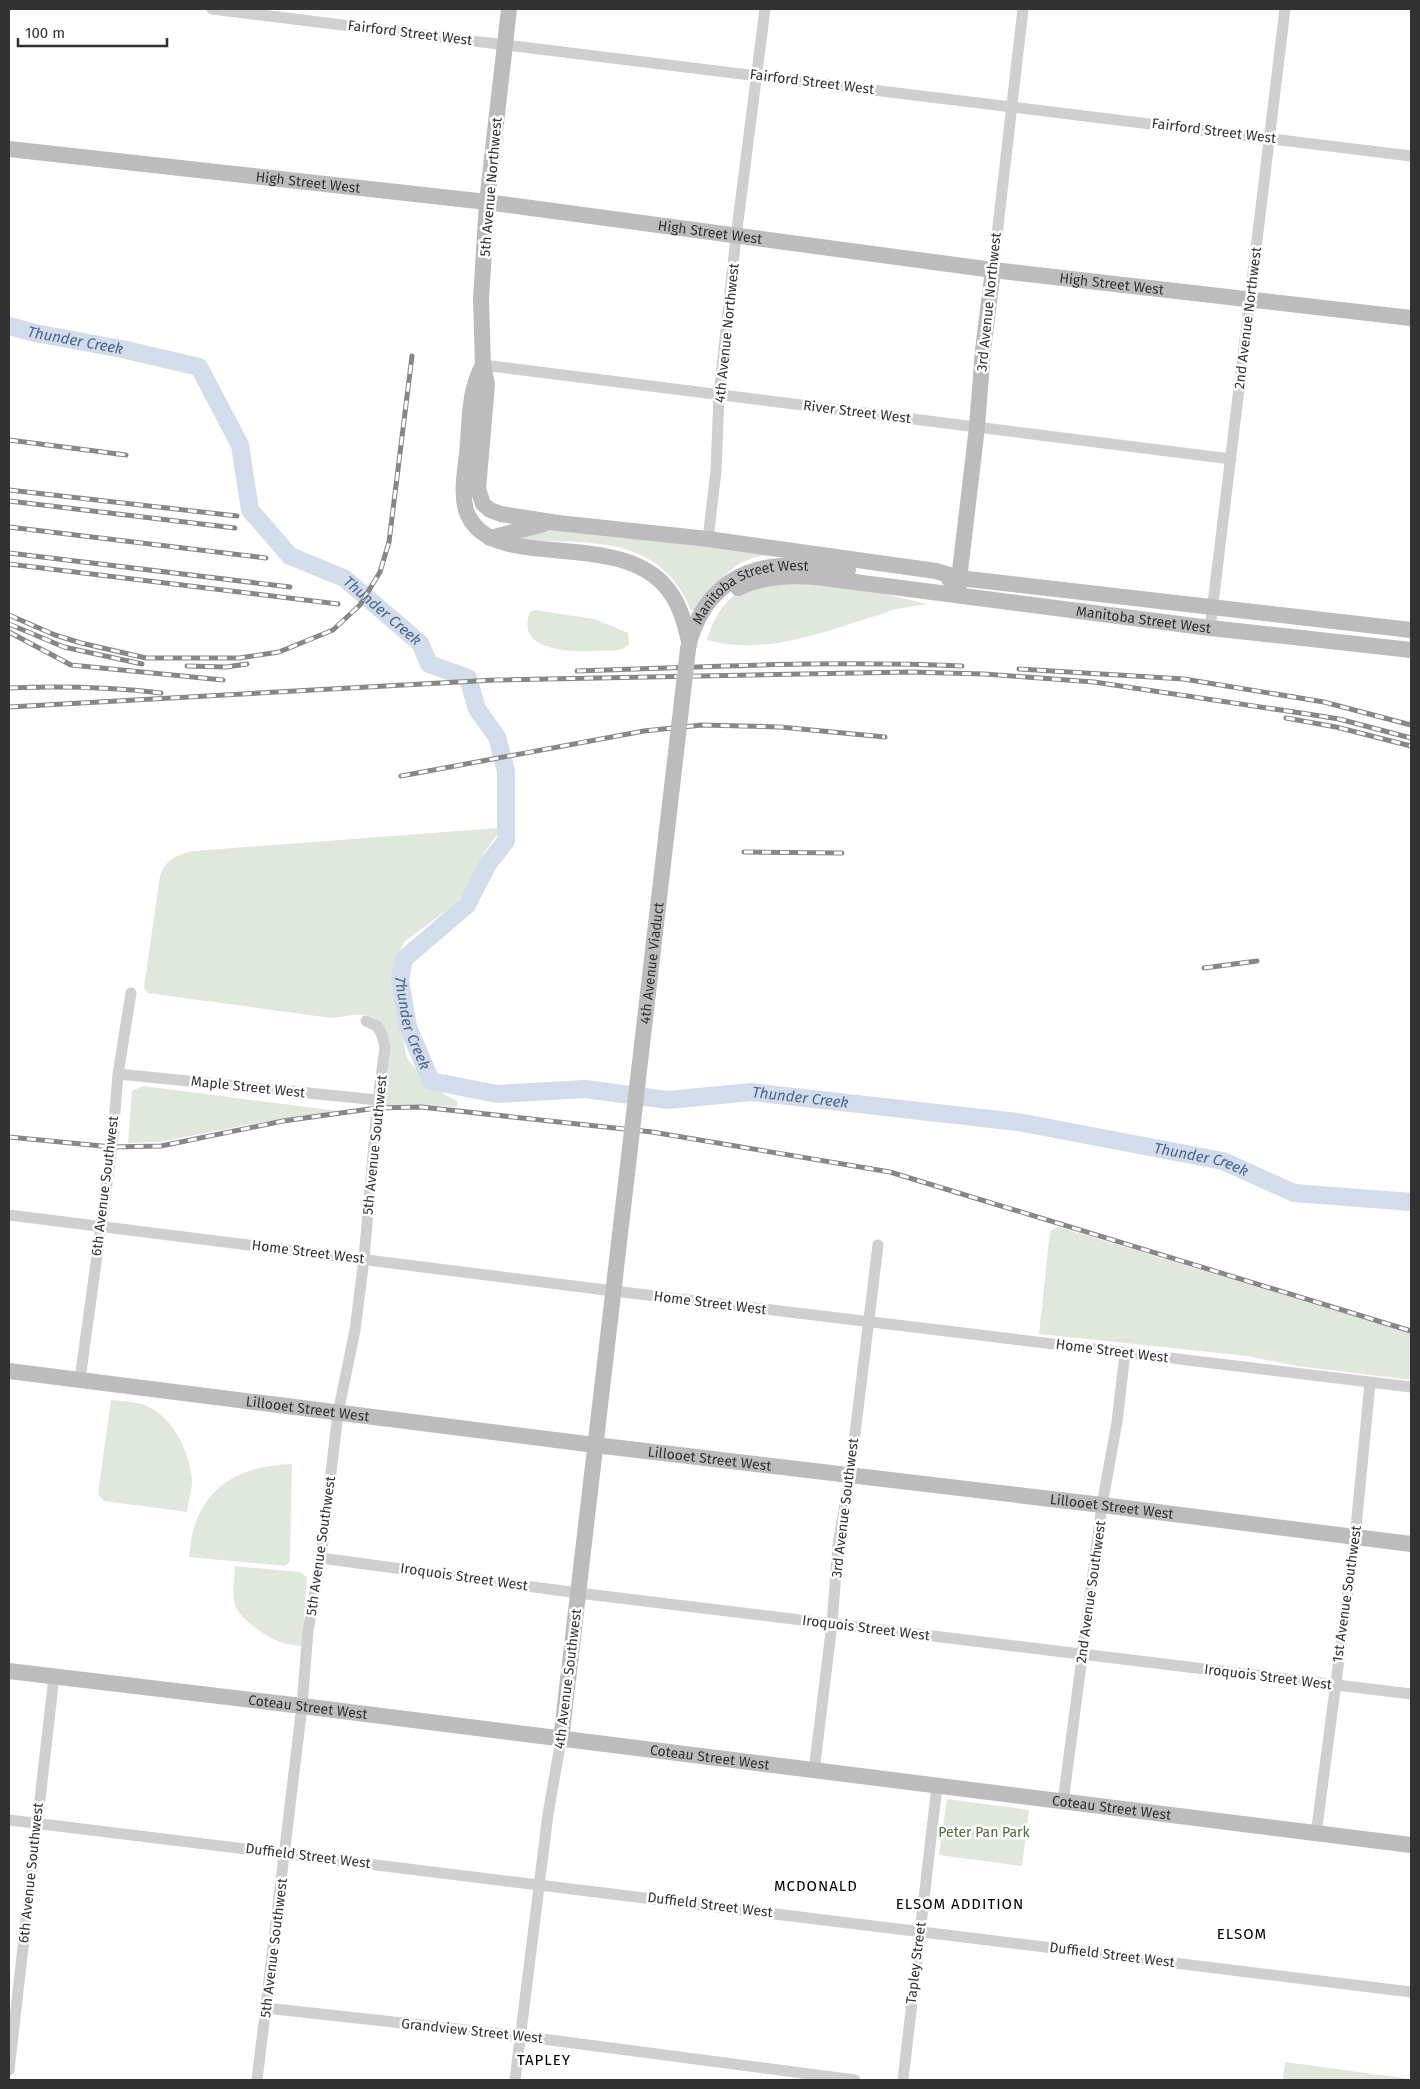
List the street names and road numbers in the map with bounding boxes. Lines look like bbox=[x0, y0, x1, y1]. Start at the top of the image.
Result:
street label: Fairford Street West bbox=[347, 17, 474, 49]
street label: Fairford Street West bbox=[749, 66, 876, 98]
street label: Fairford Street West bbox=[1151, 115, 1278, 147]
street label: 5th Avenue Northwest bbox=[476, 116, 506, 257]
street label: High Street West bbox=[255, 168, 362, 197]
street label: High Street West bbox=[657, 217, 764, 248]
street label: 3rd Avenue Northwest bbox=[973, 231, 1005, 372]
street label: 2nd Avenue Northwest bbox=[1231, 245, 1265, 390]
street label: 4th Avenue Northwest bbox=[711, 261, 743, 404]
street label: High Street West bbox=[1059, 269, 1166, 298]
street label: River Street West bbox=[802, 397, 913, 427]
street label: Manitoba Street West bbox=[688, 557, 810, 627]
street label: Manitoba Street West bbox=[1075, 602, 1213, 637]
street label: 4th Avenue Viaduct bbox=[636, 900, 667, 1025]
street label: Maple Street West bbox=[190, 1073, 307, 1102]
street label: 5th Avenue Southwest bbox=[359, 1073, 391, 1216]
street label: 6th Avenue Southwest bbox=[88, 1114, 122, 1257]
street label: Home Street West bbox=[251, 1237, 366, 1267]
street label: Home Street West bbox=[653, 1288, 768, 1318]
street label: Home Street West bbox=[1055, 1336, 1170, 1366]
street label: Lillooet Street West bbox=[245, 1392, 371, 1425]
street label: 3rd Avenue Southwest bbox=[828, 1436, 862, 1579]
street label: Lillooet Street West bbox=[647, 1443, 773, 1474]
street label: 5th Avenue Southwest bbox=[303, 1474, 339, 1617]
street label: Lillooet Street West bbox=[1049, 1490, 1175, 1523]
street label: 2nd Avenue Southwest bbox=[1073, 1519, 1110, 1664]
street label: 1st Avenue Southwest bbox=[1329, 1524, 1365, 1664]
street label: Iroquois Street West bbox=[399, 1560, 530, 1594]
street label: 4th Avenue Southwest bbox=[551, 1607, 585, 1750]
street label: Iroquois Street West bbox=[801, 1612, 932, 1644]
street label: Iroquois Street West bbox=[1203, 1661, 1334, 1693]
street label: Coteau Street West bbox=[247, 1691, 369, 1723]
street label: Coteau Street West bbox=[649, 1741, 771, 1773]
street label: Coteau Street West bbox=[1051, 1792, 1173, 1823]
street label: 6th Avenue Southwest bbox=[15, 1801, 47, 1944]
street label: Duffield Street West bbox=[244, 1840, 372, 1872]
street label: 5th Avenue Southwest bbox=[257, 1876, 291, 2019]
street label: Duffield Street West bbox=[646, 1889, 774, 1921]
street label: Tapley Street bbox=[903, 1920, 930, 2005]
street label: Duffield Street West bbox=[1048, 1939, 1176, 1971]
street label: Grandview Street West bbox=[400, 2015, 545, 2047]

